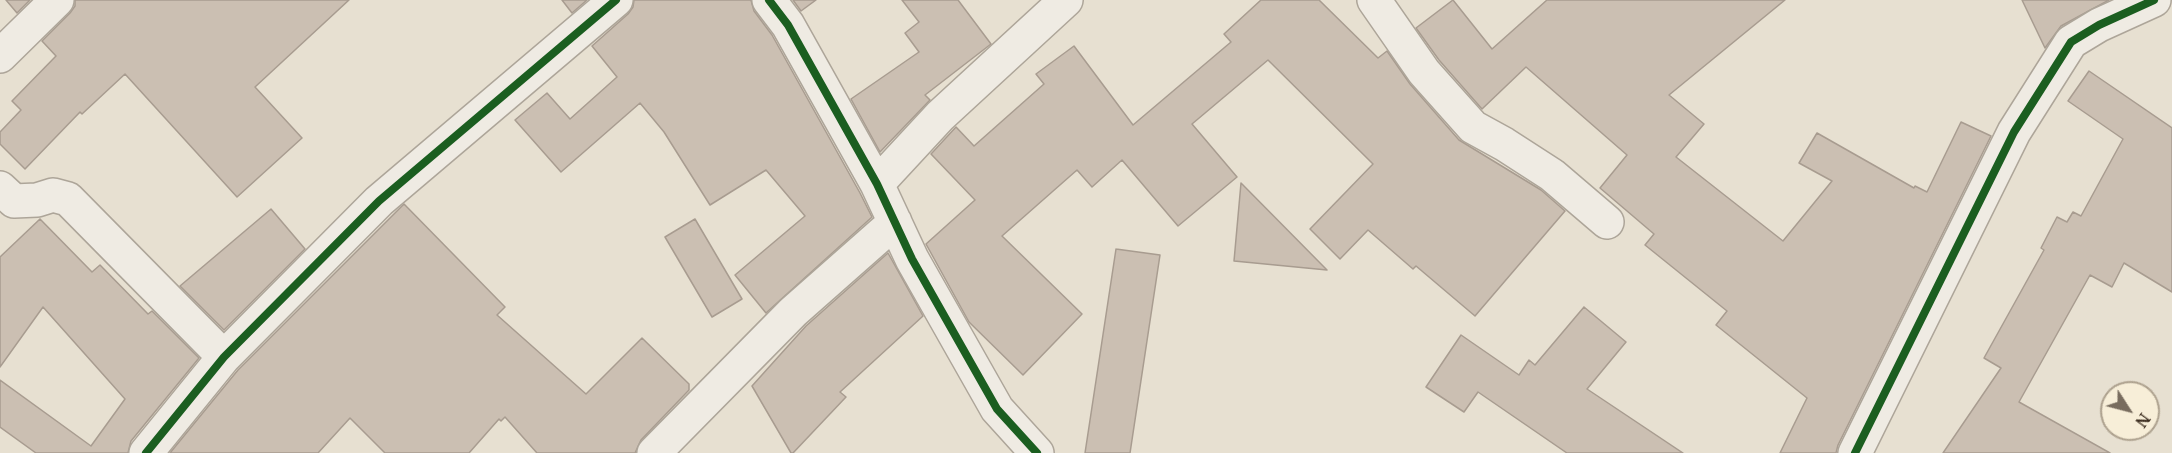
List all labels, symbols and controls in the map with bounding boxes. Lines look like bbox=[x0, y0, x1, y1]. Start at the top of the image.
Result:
north arrow bbox=[2100, 381, 2160, 441]
text: N bbox=[2130, 409, 2156, 432]

